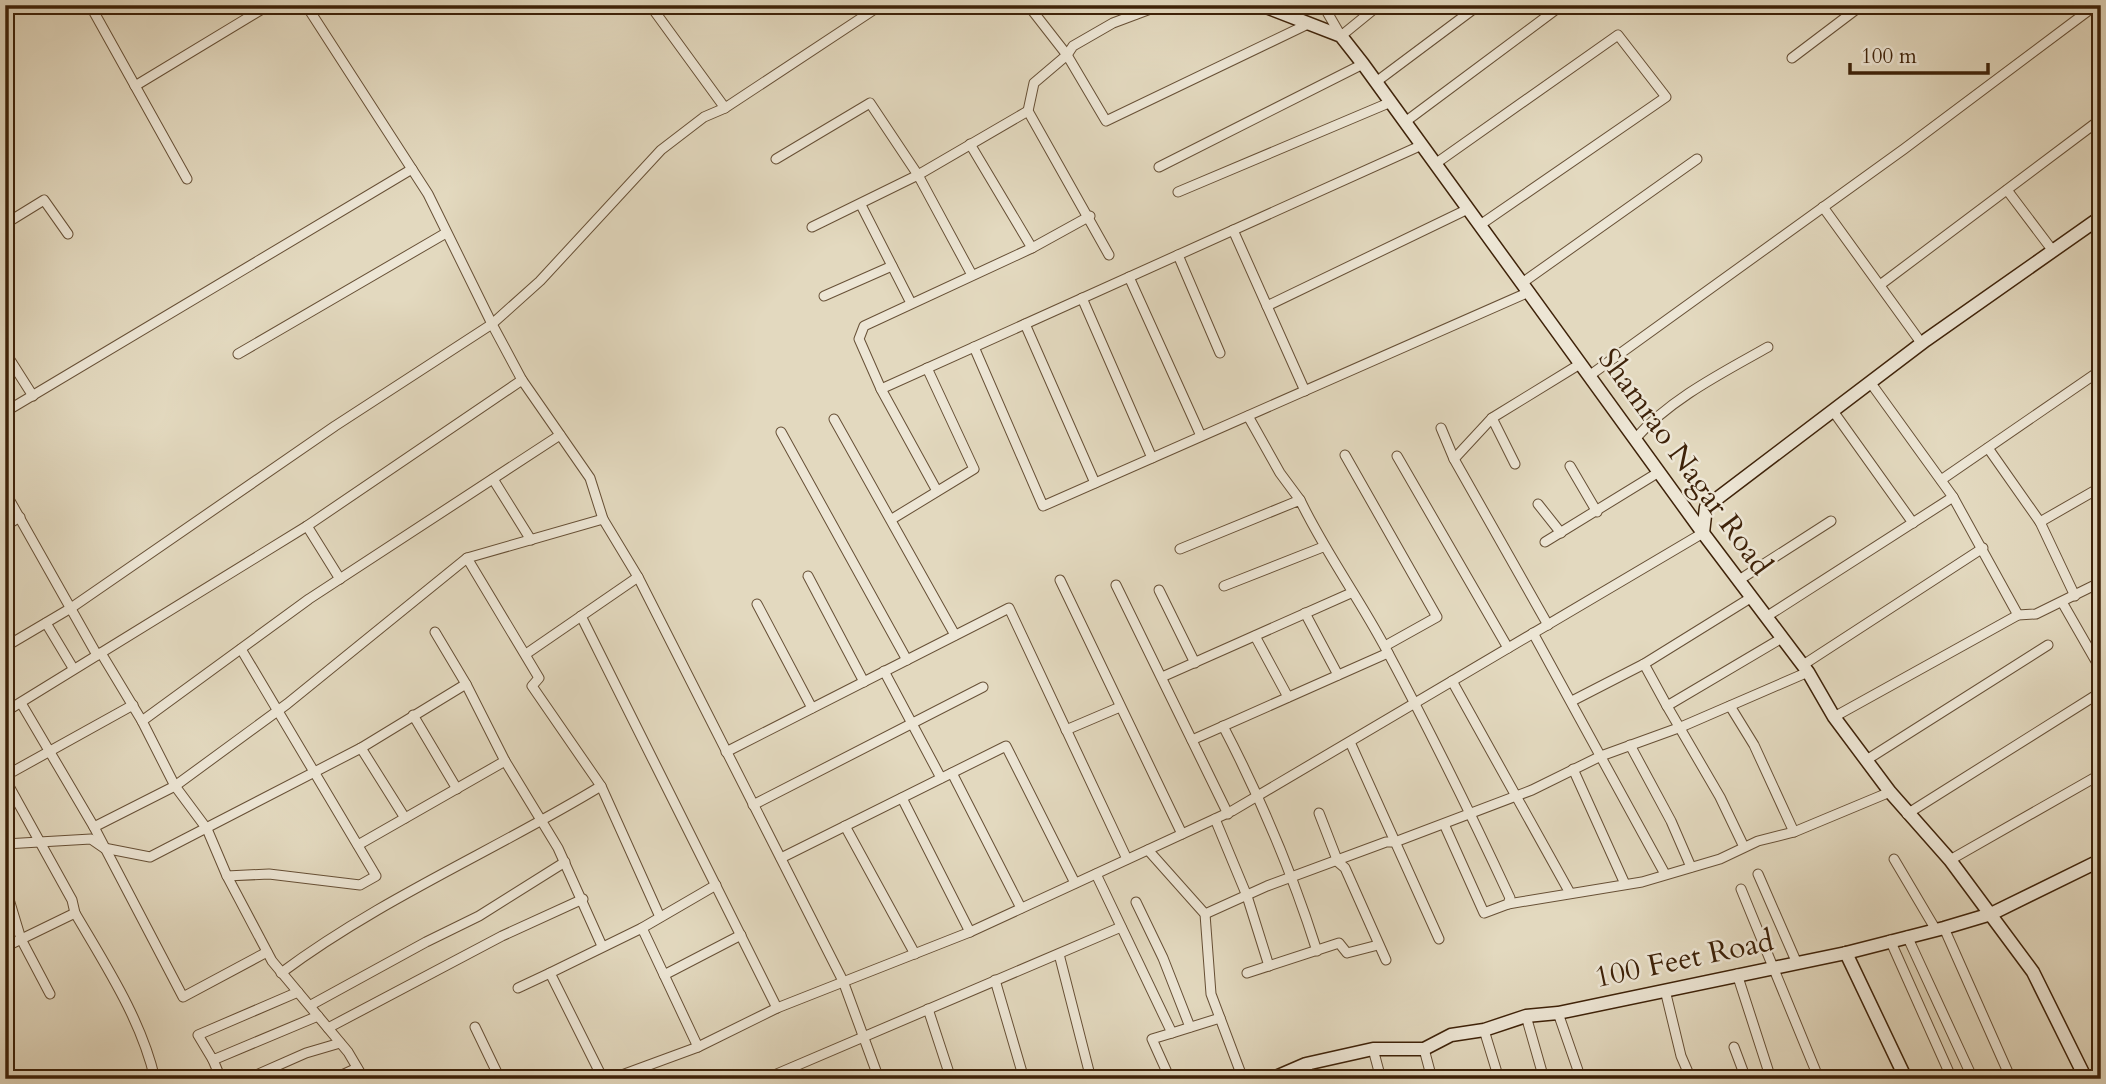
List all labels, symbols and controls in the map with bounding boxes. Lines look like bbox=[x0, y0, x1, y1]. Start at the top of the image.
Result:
scale bar bbox=[1850, 32, 1989, 76]
text: 100 m bbox=[1861, 42, 1917, 71]
street label: Shamrao Nagar Road bbox=[1589, 340, 1781, 584]
street label: 100 Feet Road bbox=[1591, 920, 1777, 998]

